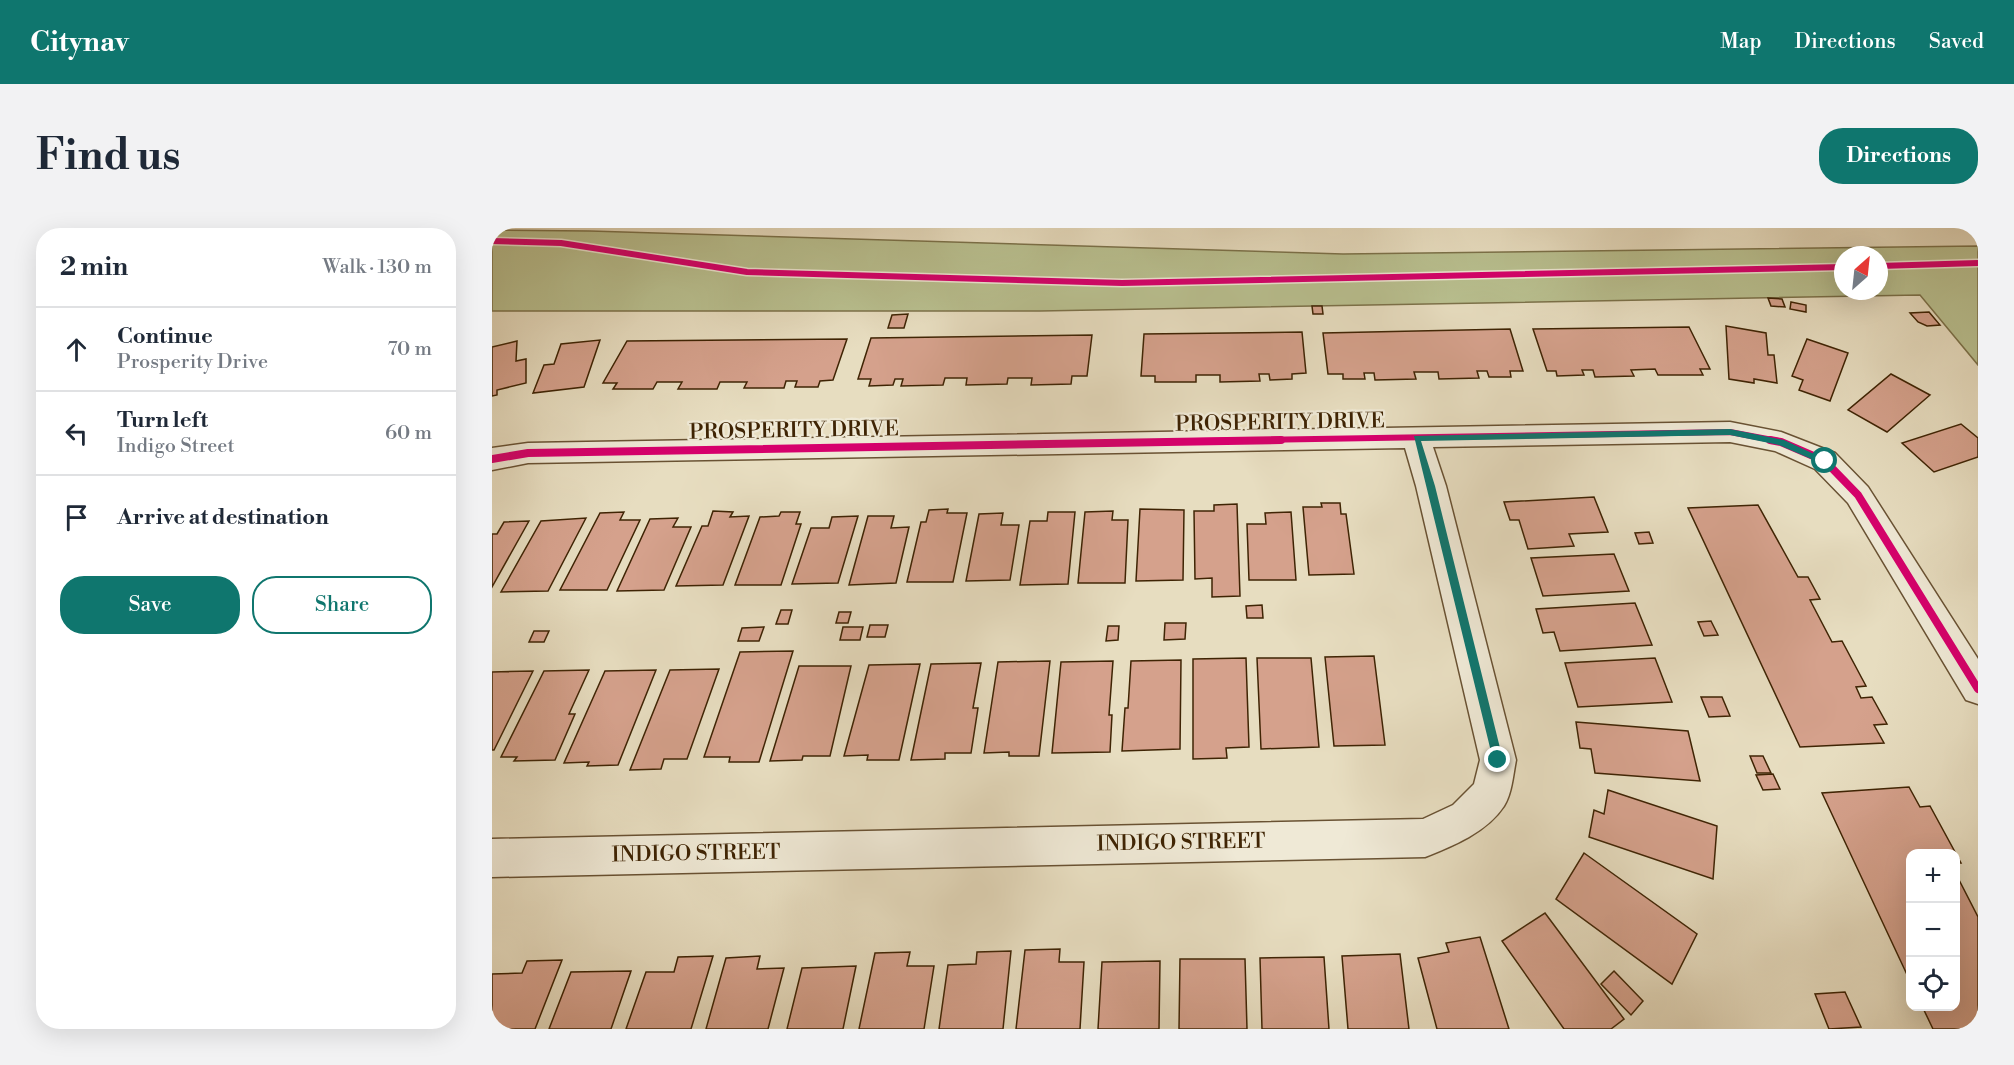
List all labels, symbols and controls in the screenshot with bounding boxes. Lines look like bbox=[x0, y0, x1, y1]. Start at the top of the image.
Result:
text: Citynav bbox=[30, 25, 129, 60]
text: Map bbox=[1720, 29, 1762, 55]
text: Directions bbox=[1795, 29, 1896, 55]
text: Saved bbox=[1929, 29, 1984, 55]
button: Directions bbox=[1819, 128, 1978, 184]
text: Find us bbox=[36, 130, 180, 183]
north arrow bbox=[1834, 246, 1888, 300]
text: 2 min bbox=[60, 251, 128, 283]
text: Walk · 130 m bbox=[323, 255, 432, 280]
text: Continue bbox=[117, 323, 213, 350]
icon: ahead bbox=[60, 333, 93, 366]
text: 70 m bbox=[388, 337, 432, 362]
text: Prosperity Drive bbox=[117, 350, 268, 375]
text: Turn left bbox=[117, 407, 208, 434]
street label: PROSPERITY DRIVE bbox=[1175, 408, 1385, 438]
street label: PROSPERITY DRIVE bbox=[689, 416, 899, 446]
icon: left bbox=[60, 417, 93, 450]
text: 60 m bbox=[385, 421, 432, 446]
text: Indigo Street bbox=[117, 434, 235, 459]
route start bbox=[1811, 447, 1837, 473]
icon: arrive bbox=[60, 501, 93, 534]
text: Arrive at destination bbox=[117, 504, 329, 531]
button: Save bbox=[60, 576, 240, 634]
button: Share bbox=[252, 576, 432, 634]
route end bbox=[1484, 746, 1510, 772]
street label: INDIGO STREET bbox=[1096, 829, 1266, 857]
street label: INDIGO STREET bbox=[611, 840, 781, 868]
map controls bbox=[1906, 849, 1960, 1011]
button: + bbox=[1906, 849, 1960, 903]
button: − bbox=[1906, 903, 1960, 957]
button: locate bbox=[1906, 957, 1960, 1011]

